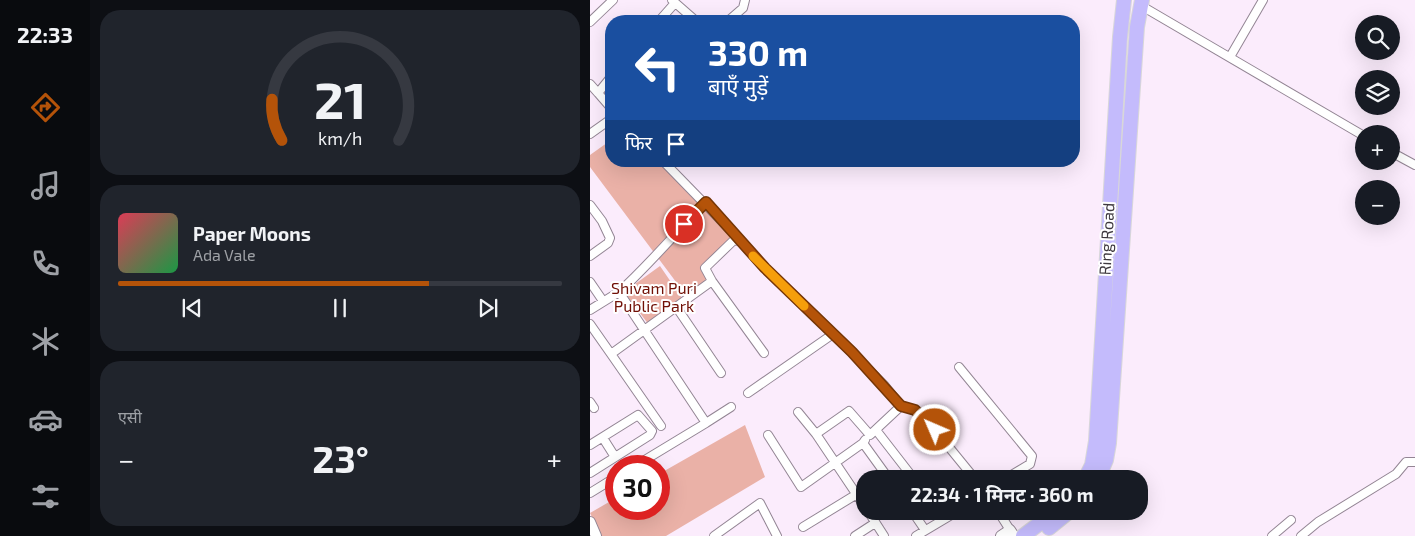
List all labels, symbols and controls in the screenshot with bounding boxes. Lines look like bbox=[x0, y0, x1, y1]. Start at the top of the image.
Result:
map controls bbox=[1355, 15, 1400, 225]
button: search bbox=[1355, 15, 1400, 60]
text: 22:33 bbox=[17, 21, 73, 47]
text: 330 m bbox=[708, 31, 808, 73]
icon: left bbox=[625, 35, 690, 100]
text: 21 bbox=[314, 67, 366, 129]
button: layers bbox=[1355, 70, 1400, 115]
text: बाएँ मुड़ें bbox=[708, 73, 768, 99]
icon: directions bbox=[28, 90, 63, 125]
button: + bbox=[1355, 125, 1400, 170]
text: km/h bbox=[318, 127, 362, 149]
icon: arrive bbox=[662, 130, 690, 158]
text: फिर bbox=[625, 131, 652, 154]
icon: music bbox=[28, 168, 63, 203]
button: − bbox=[1355, 180, 1400, 225]
street label: Ring Road bbox=[1095, 202, 1117, 276]
pin bbox=[663, 203, 705, 245]
icon: arrive bbox=[670, 210, 698, 238]
text: Paper Moons bbox=[193, 222, 311, 245]
text: Ada Vale bbox=[193, 245, 256, 264]
icon: phone bbox=[28, 246, 63, 281]
park label: Shivam Puri Public Park bbox=[611, 278, 697, 315]
icon: previous bbox=[178, 294, 206, 322]
icon: pause bbox=[326, 294, 354, 322]
icon: next bbox=[474, 294, 502, 322]
icon: climate bbox=[28, 324, 63, 359]
icon: car bbox=[28, 402, 63, 437]
position arrow bbox=[908, 403, 960, 455]
text: एसी bbox=[118, 407, 142, 426]
text: 23° bbox=[312, 435, 369, 481]
text: − bbox=[118, 442, 134, 476]
text: + bbox=[547, 442, 562, 476]
speed limit sign: 30 bbox=[605, 455, 670, 520]
icon: filters bbox=[28, 479, 63, 514]
text: 22:34 · 1 मिनट · 360 m bbox=[911, 483, 1093, 506]

